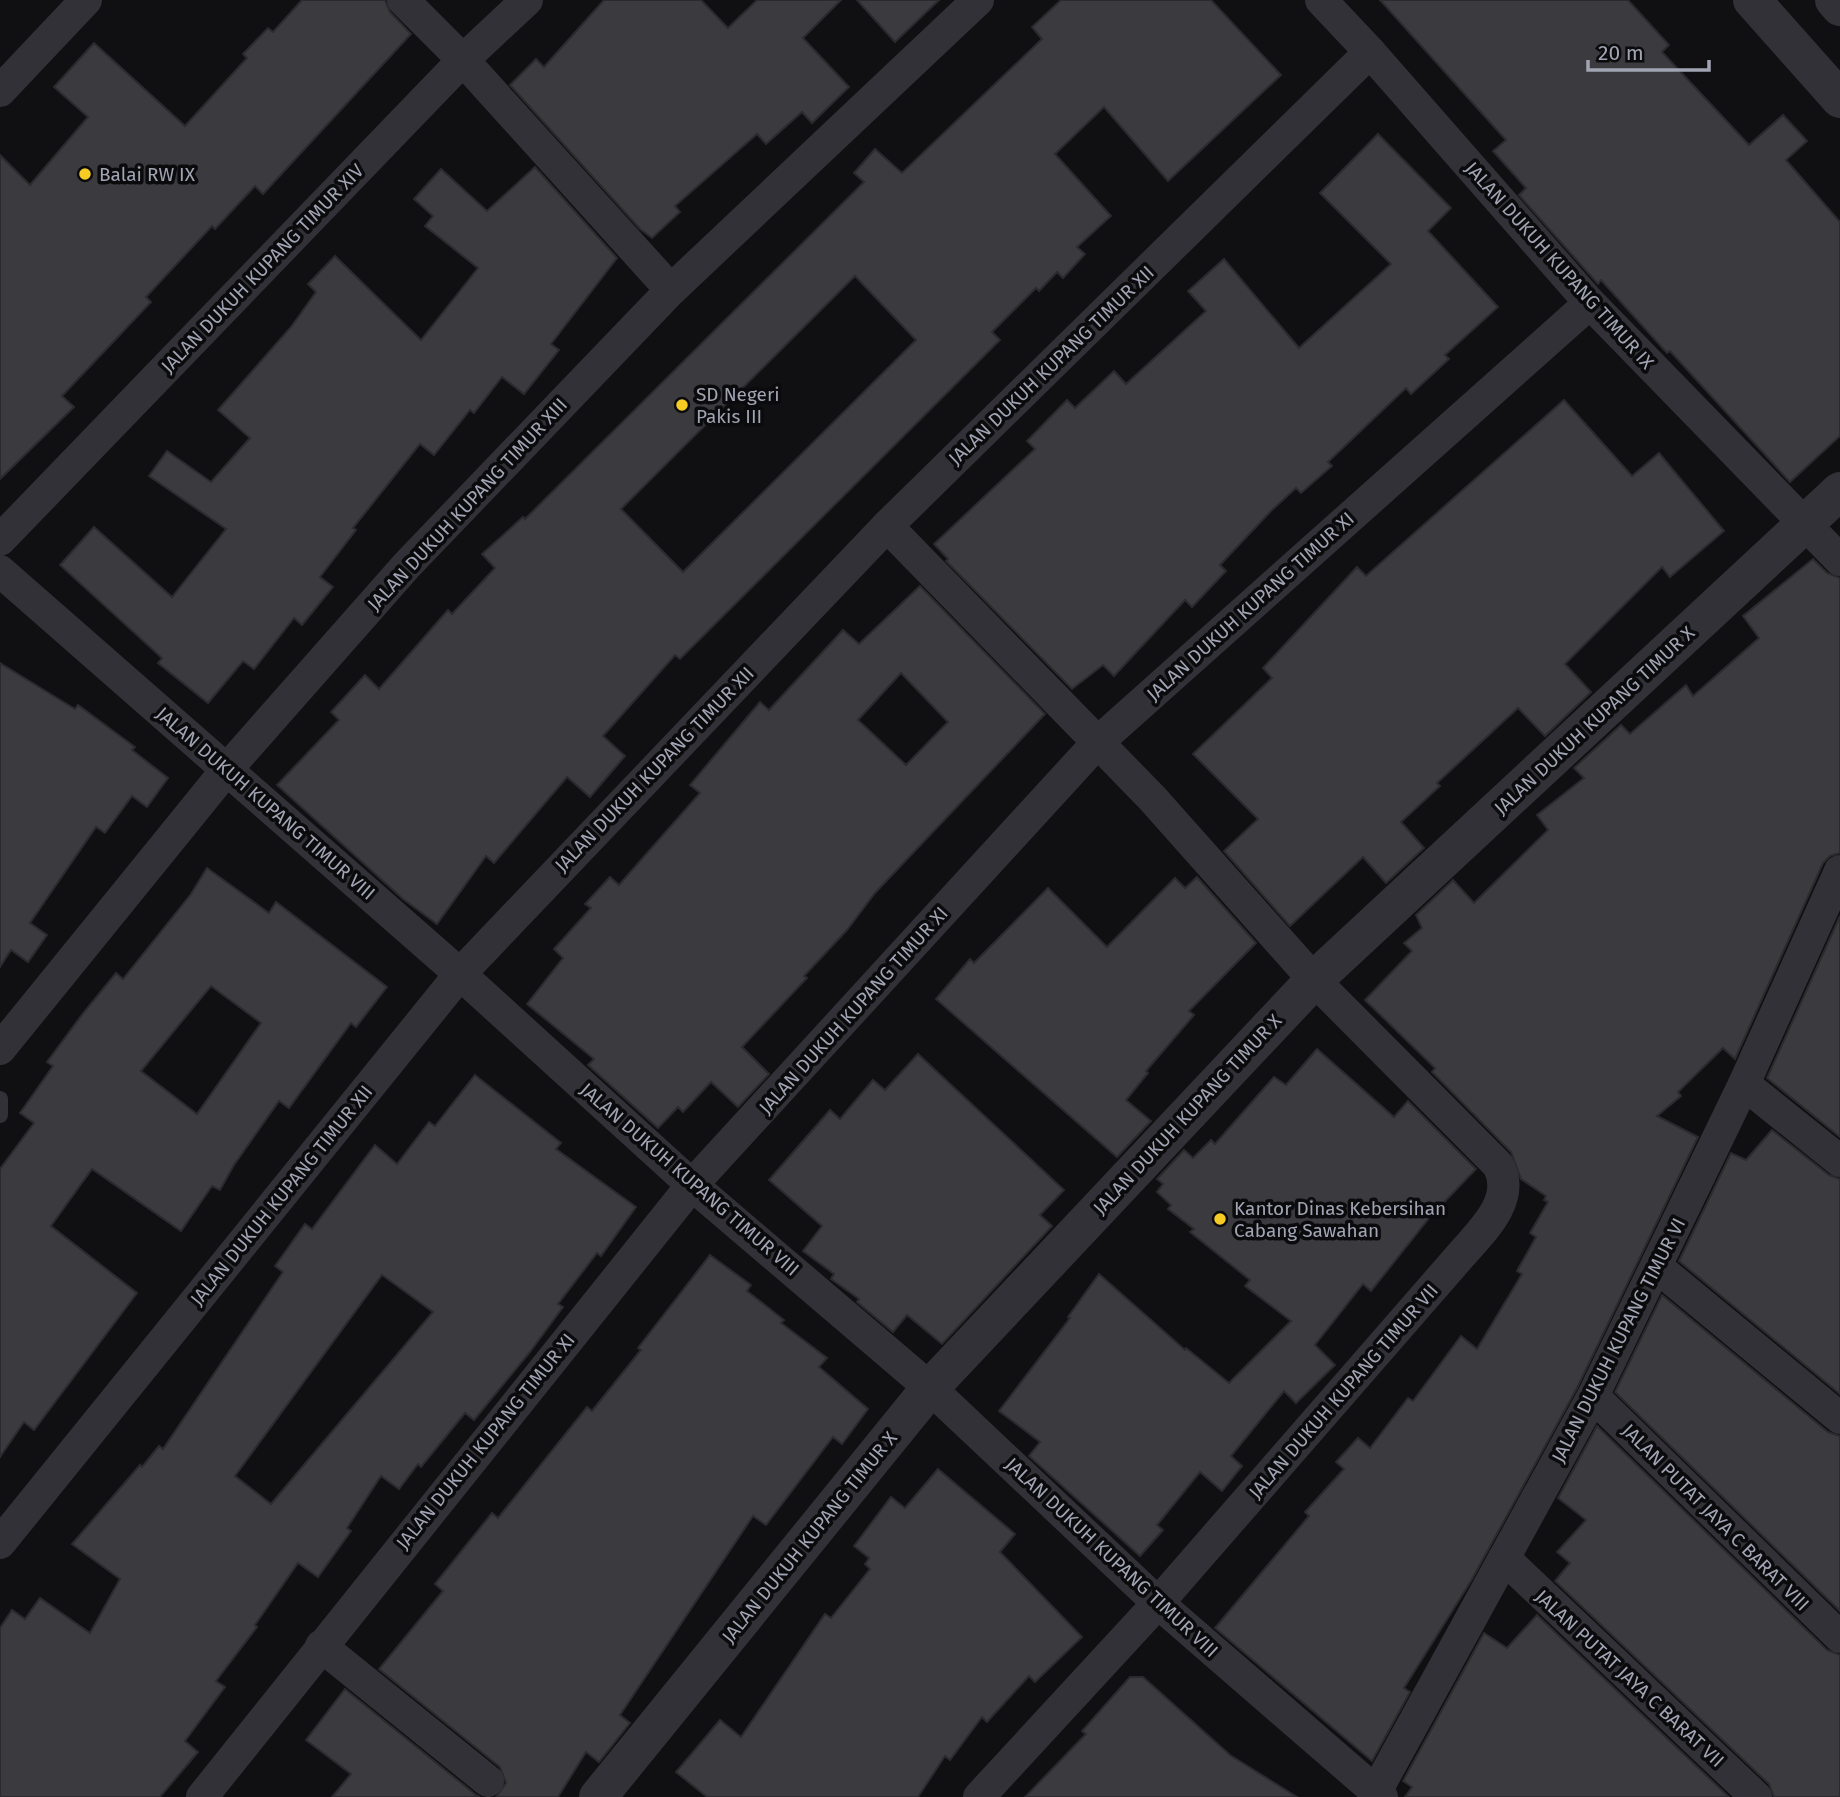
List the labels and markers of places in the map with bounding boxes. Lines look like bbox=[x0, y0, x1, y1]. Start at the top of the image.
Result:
place label: Balai RW IX bbox=[99, 163, 196, 186]
marker: Balai RW IX bbox=[77, 166, 93, 182]
place label: SD Negeri Pakis III bbox=[696, 383, 780, 428]
marker: SD Negeri Pakis III bbox=[674, 397, 690, 413]
place label: Kantor Dinas Kebersihan Cabang Sawahan bbox=[1234, 1197, 1446, 1242]
marker: Kantor Dinas Kebersihan Cabang Sawahan bbox=[1212, 1211, 1228, 1227]

